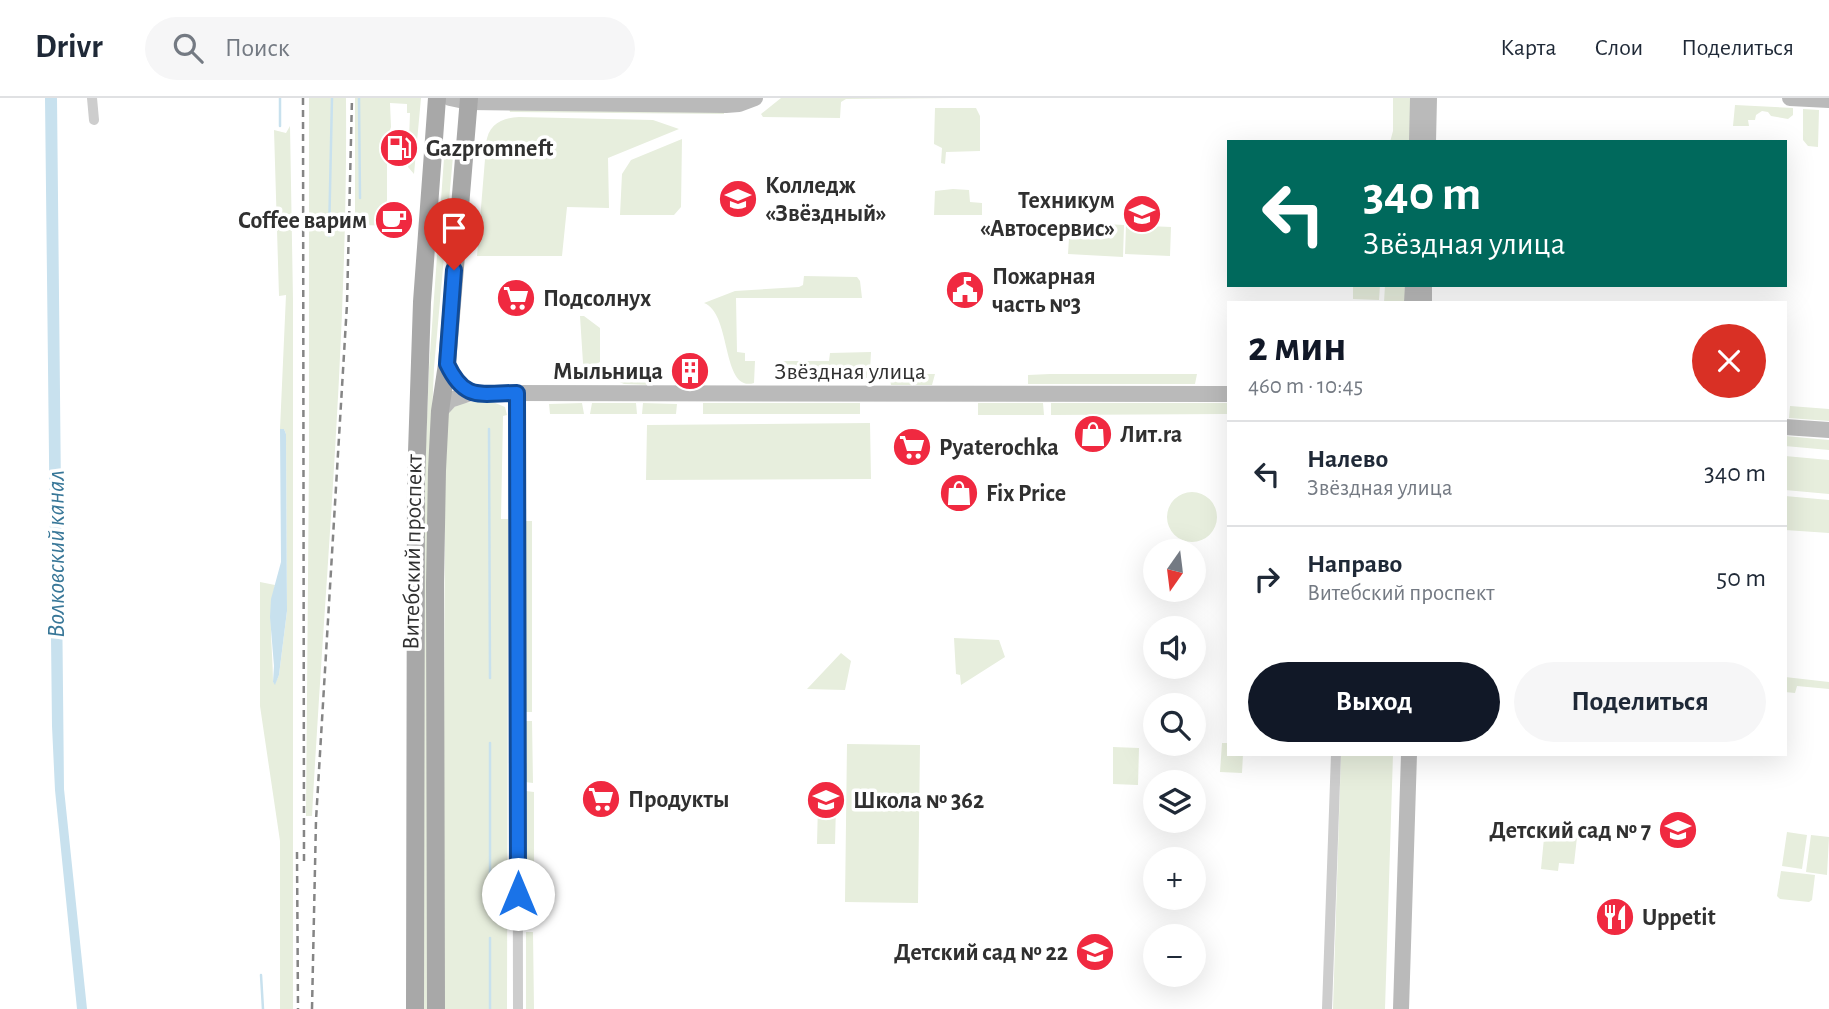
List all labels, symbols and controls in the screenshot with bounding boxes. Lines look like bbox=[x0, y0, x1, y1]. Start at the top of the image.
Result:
search box bbox=[145, 17, 635, 80]
icon: search bbox=[169, 29, 207, 67]
text: Drivr bbox=[35, 31, 103, 64]
text: Поиск bbox=[225, 35, 290, 61]
text: Карта bbox=[1500, 36, 1556, 60]
text: Слои bbox=[1594, 36, 1643, 60]
text: Поделиться bbox=[1681, 36, 1794, 60]
fuel station icon: Gazpromneft bbox=[378, 127, 420, 169]
place label: Gazpromneft bbox=[426, 137, 553, 161]
icon: left bbox=[1248, 168, 1339, 259]
text: 340 m bbox=[1363, 170, 1481, 219]
place label: Колледж «Звёздный» bbox=[765, 174, 887, 226]
school or university icon: Колледж «Звёздный» bbox=[717, 178, 759, 220]
place label: Техникум «Автосервис» bbox=[980, 189, 1115, 241]
school or university icon: Техникум «Автосервис» bbox=[1121, 193, 1163, 235]
pin bbox=[424, 198, 484, 270]
cafe icon: Coffee варим bbox=[373, 199, 415, 241]
place label: Coffee варим bbox=[238, 209, 367, 233]
icon: arrive bbox=[435, 209, 473, 247]
text: Звёздная улица bbox=[1363, 228, 1565, 260]
place label: Пожарная часть №3 bbox=[992, 265, 1096, 317]
public building icon: Пожарная часть №3 bbox=[944, 269, 986, 311]
supermarket icon: Подсолнух bbox=[495, 277, 537, 319]
place label: Подсолнух bbox=[543, 287, 651, 311]
button: close bbox=[1692, 324, 1766, 398]
text: 2 мин bbox=[1248, 326, 1346, 368]
building icon: Мыльница bbox=[669, 350, 711, 392]
place label: Мыльница bbox=[553, 360, 663, 384]
street label: Звёздная улица bbox=[774, 360, 926, 384]
text: 460 m · 10:45 bbox=[1248, 375, 1363, 398]
shop icon: Лит.ra bbox=[1072, 413, 1114, 455]
place label: Лит.ra bbox=[1120, 423, 1182, 447]
supermarket icon: Pyaterochka bbox=[891, 426, 933, 468]
place label: Pyaterochka bbox=[939, 436, 1059, 460]
text: Налево bbox=[1307, 446, 1388, 472]
street label: Витебский проспект bbox=[399, 454, 427, 650]
icon: left bbox=[1248, 455, 1286, 493]
text: 340 m bbox=[1704, 460, 1766, 486]
water label: Волковский канал bbox=[43, 470, 69, 638]
shop icon: Fix Price bbox=[938, 472, 980, 514]
text: Звёздная улица bbox=[1307, 477, 1452, 500]
place label: Fix Price bbox=[986, 482, 1066, 506]
north arrow bbox=[1143, 539, 1206, 602]
map controls bbox=[1143, 539, 1206, 987]
text: Направо bbox=[1307, 551, 1402, 577]
icon: right bbox=[1248, 560, 1286, 598]
text: 50 m bbox=[1716, 565, 1766, 591]
text: Витебский проспект bbox=[1307, 582, 1495, 605]
button: sound bbox=[1143, 616, 1206, 679]
button: Выход bbox=[1248, 662, 1500, 742]
button: Поделиться bbox=[1514, 662, 1766, 742]
button: search bbox=[1143, 693, 1206, 756]
button: layers bbox=[1143, 770, 1206, 833]
supermarket icon: Продукты bbox=[580, 778, 622, 820]
school or university icon: Школа № 362 bbox=[805, 779, 847, 821]
place label: Продукты bbox=[628, 788, 729, 812]
place label: Школа № 362 bbox=[853, 789, 984, 813]
school or university icon: Детский сад № 7 bbox=[1657, 809, 1699, 851]
place label: Детский сад № 7 bbox=[1489, 819, 1651, 843]
button: + bbox=[1143, 847, 1206, 910]
position arrow bbox=[481, 857, 555, 931]
restaurant icon: Uppetit bbox=[1594, 896, 1636, 938]
place label: Uppetit bbox=[1642, 906, 1716, 930]
button: − bbox=[1143, 924, 1206, 987]
school or university icon: Детский сад № 22 bbox=[1074, 931, 1116, 973]
place label: Детский сад № 22 bbox=[894, 941, 1068, 965]

